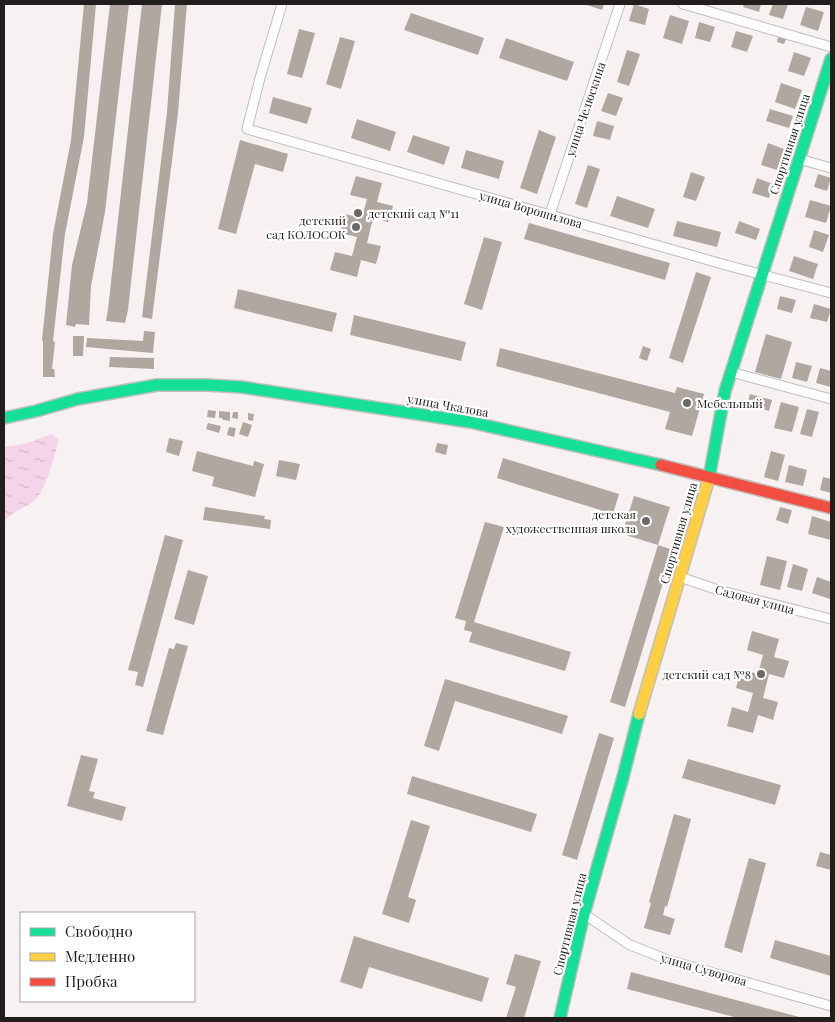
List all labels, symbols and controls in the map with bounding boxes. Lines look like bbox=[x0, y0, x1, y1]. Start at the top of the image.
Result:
street label: улица Челюскина bbox=[561, 60, 609, 159]
street label: Спортивная улица bbox=[765, 92, 813, 196]
street label: улица Ворошилова bbox=[477, 186, 584, 231]
place label: детский сад №11 bbox=[368, 205, 460, 221]
marker: детский сад №11 bbox=[352, 207, 364, 219]
place label: детский сад КОЛОСОК bbox=[266, 212, 346, 242]
marker: детский сад КОЛОСОК bbox=[350, 221, 362, 233]
street label: улица Чкалова bbox=[405, 390, 490, 420]
place label: Мебельный bbox=[697, 395, 763, 411]
marker: Мебельный bbox=[681, 397, 693, 409]
street label: Спортивная улица bbox=[656, 480, 700, 586]
place label: детская художественная школа bbox=[506, 506, 637, 536]
marker: детская художественная школа bbox=[640, 515, 652, 527]
street label: Садовая улица bbox=[714, 581, 796, 617]
place label: детский сад №8 bbox=[662, 666, 751, 682]
marker: детский сад №8 bbox=[755, 668, 767, 680]
street label: Спортивная улица bbox=[549, 871, 589, 977]
legend bbox=[20, 912, 195, 1002]
text: Свободно bbox=[65, 921, 133, 941]
text: Медленно bbox=[65, 946, 135, 966]
street label: улица Суворова bbox=[658, 949, 749, 989]
text: Пробка bbox=[65, 971, 118, 991]

